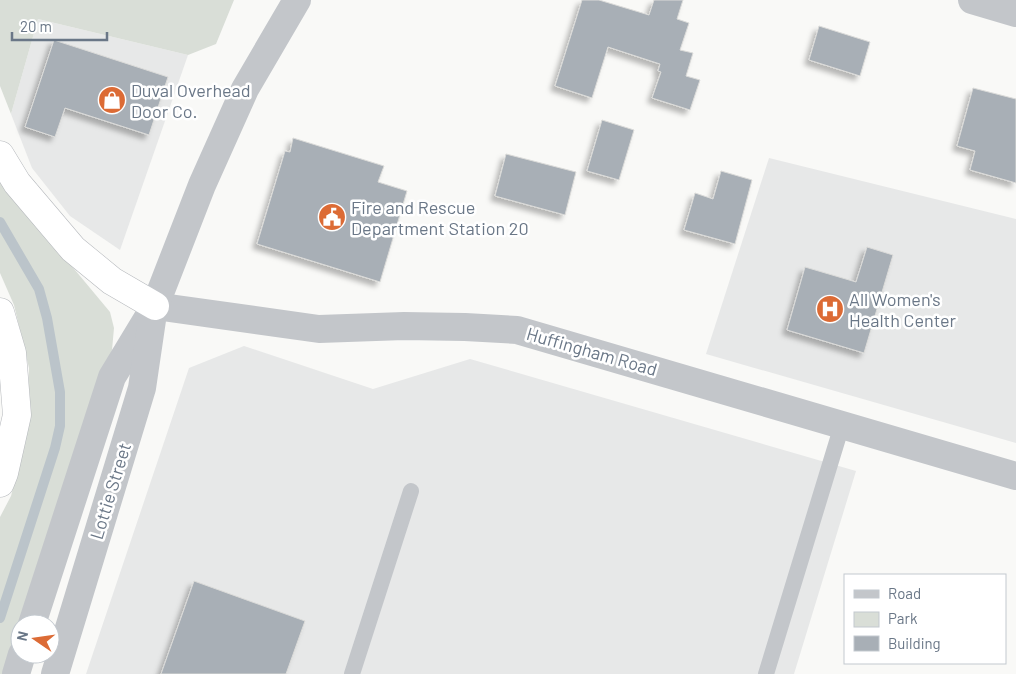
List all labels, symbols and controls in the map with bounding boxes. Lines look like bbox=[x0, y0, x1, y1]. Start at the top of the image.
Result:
scale bar bbox=[12, 10, 108, 42]
text: 20 m bbox=[20, 17, 52, 35]
place label: Duval Overhead Door Co. bbox=[131, 79, 251, 122]
shop icon: Duval Overhead Door Co. bbox=[97, 85, 127, 115]
place label: Fire and Rescue Department Station 20 bbox=[351, 196, 529, 239]
public building icon: Fire and Rescue Department Station 20 bbox=[317, 202, 347, 232]
place label: All Women's Health Center bbox=[849, 288, 957, 331]
hospital icon: All Women's Health Center bbox=[815, 294, 845, 324]
street label: Huffingham Road bbox=[524, 322, 660, 380]
street label: Lottie Street bbox=[85, 440, 135, 542]
legend bbox=[844, 574, 1006, 664]
text: Road bbox=[888, 584, 921, 602]
text: Park bbox=[888, 609, 918, 627]
north arrow bbox=[10, 614, 60, 664]
text: N bbox=[13, 630, 31, 642]
text: Building bbox=[888, 634, 941, 652]

